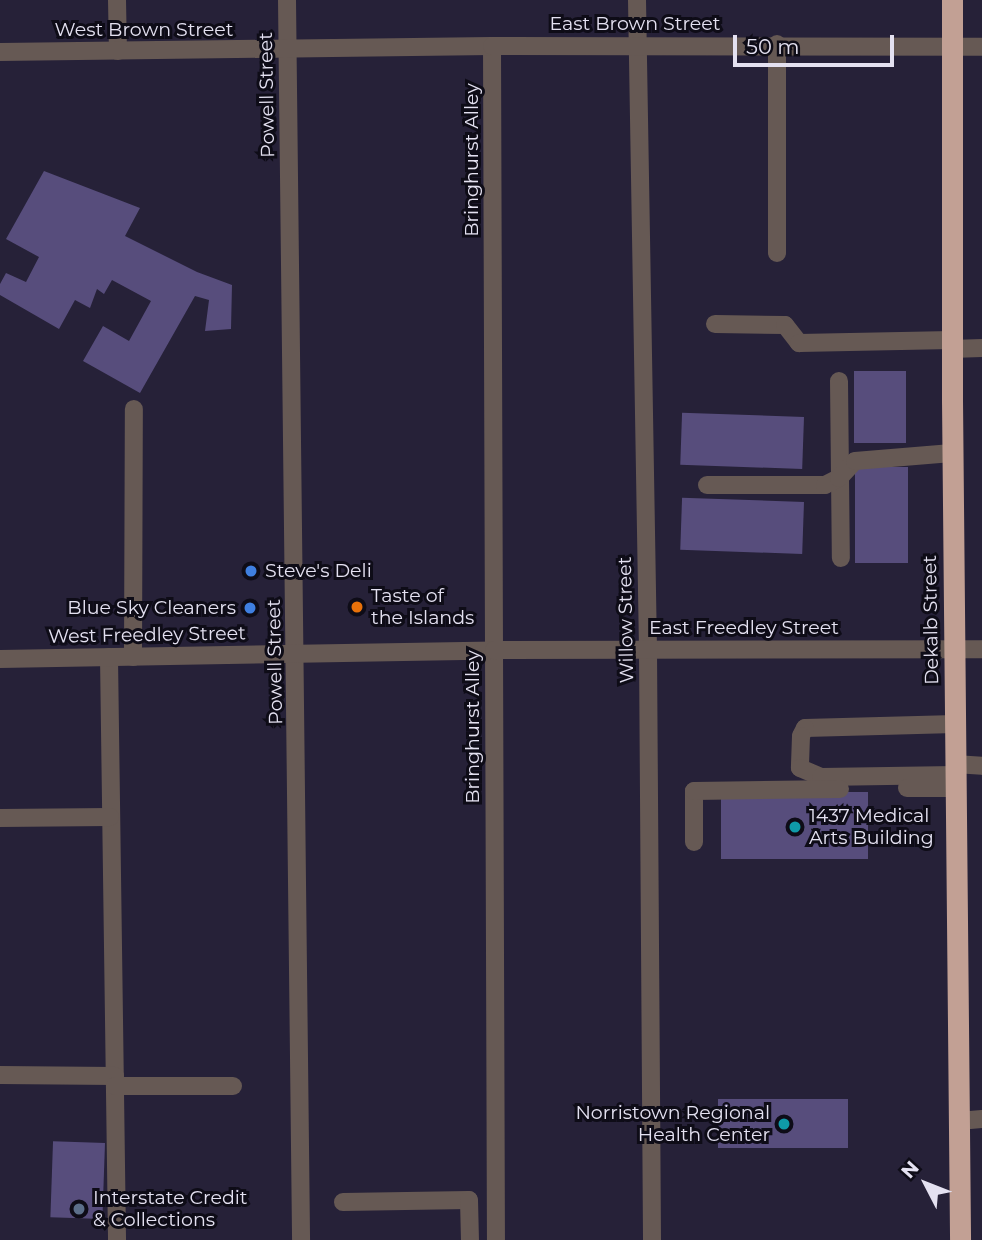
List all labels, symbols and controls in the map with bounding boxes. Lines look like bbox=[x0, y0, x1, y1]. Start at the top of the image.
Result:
street label: East Brown Street bbox=[549, 13, 721, 35]
street label: West Brown Street bbox=[55, 19, 233, 41]
scale bar bbox=[737, 21, 898, 65]
street label: Powell Street bbox=[255, 32, 279, 158]
text: 50 m bbox=[746, 34, 800, 59]
street label: Bringhurst Alley bbox=[461, 83, 483, 237]
street label: Dekalb Street bbox=[918, 555, 944, 685]
street label: Willow Street bbox=[613, 556, 639, 684]
place label: Steve's Deli bbox=[265, 560, 372, 582]
marker: Steve's Deli bbox=[243, 563, 259, 579]
place label: Taste of the Islands bbox=[371, 585, 474, 629]
place label: Blue Sky Cleaners bbox=[67, 597, 236, 619]
street label: Powell Street bbox=[263, 599, 287, 725]
marker: Taste of the Islands bbox=[349, 599, 365, 615]
marker: Blue Sky Cleaners bbox=[242, 600, 258, 616]
street label: East Freedley Street bbox=[649, 617, 839, 639]
street label: West Freedley Street bbox=[48, 622, 246, 648]
street label: Bringhurst Alley bbox=[462, 650, 484, 804]
place label: 1437 Medical Arts Building bbox=[809, 805, 934, 849]
marker: 1437 Medical Arts Building bbox=[787, 819, 803, 835]
place label: Norristown Regional Health Center bbox=[575, 1102, 770, 1146]
marker: Norristown Regional Health Center bbox=[776, 1116, 792, 1132]
north arrow bbox=[891, 1149, 961, 1219]
text: N bbox=[896, 1156, 924, 1183]
place label: Interstate Credit & Collections bbox=[93, 1187, 247, 1231]
marker: Interstate Credit & Collections bbox=[71, 1201, 87, 1217]

